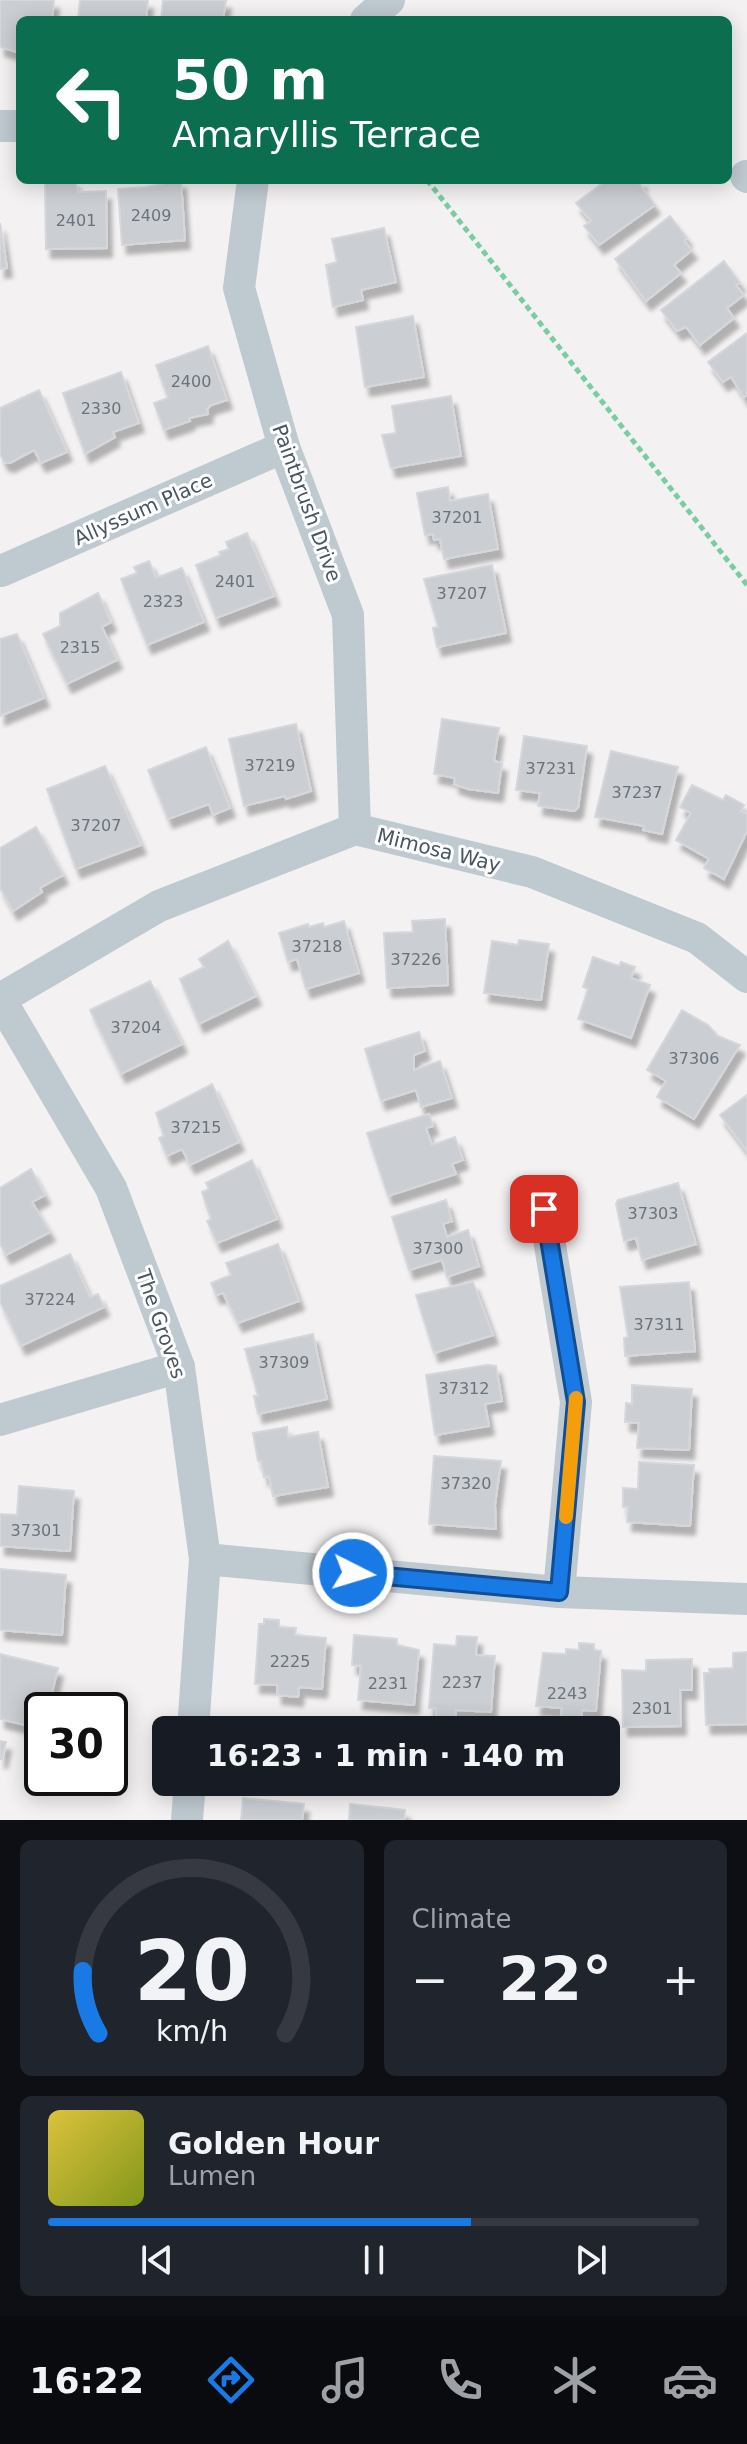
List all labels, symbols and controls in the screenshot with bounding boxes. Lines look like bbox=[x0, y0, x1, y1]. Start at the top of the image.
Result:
text: 50 m bbox=[172, 47, 328, 112]
icon: left bbox=[40, 48, 144, 152]
text: Amaryllis Terrace bbox=[172, 114, 481, 155]
house number: 2409 bbox=[131, 206, 171, 225]
house number: 2401 bbox=[56, 211, 96, 230]
house number: 2400 bbox=[171, 372, 211, 391]
house number: 2330 bbox=[81, 399, 121, 418]
street label: Paintbrush Drive bbox=[267, 421, 347, 585]
street label: Allyssum Place bbox=[70, 468, 216, 550]
house number: 37201 bbox=[432, 508, 482, 527]
house number: 2401 bbox=[215, 572, 255, 591]
house number: 37207 bbox=[437, 584, 487, 603]
house number: 2323 bbox=[143, 592, 183, 611]
house number: 2315 bbox=[60, 638, 100, 657]
house number: 37219 bbox=[245, 756, 295, 775]
house number: 37231 bbox=[526, 759, 576, 778]
house number: 37237 bbox=[612, 783, 662, 802]
house number: 37207 bbox=[71, 816, 121, 835]
street label: Mimosa Way bbox=[375, 823, 503, 877]
house number: 37218 bbox=[292, 937, 342, 956]
house number: 37226 bbox=[391, 950, 441, 969]
house number: 37204 bbox=[111, 1018, 161, 1037]
house number: 37306 bbox=[669, 1049, 719, 1068]
house number: 37215 bbox=[171, 1118, 221, 1137]
pin bbox=[510, 1175, 578, 1243]
icon: arrive bbox=[522, 1187, 566, 1231]
house number: 37303 bbox=[628, 1204, 678, 1223]
house number: 37300 bbox=[413, 1239, 463, 1258]
street label: The Groves bbox=[131, 1265, 191, 1382]
house number: 37224 bbox=[25, 1290, 75, 1309]
house number: 37311 bbox=[634, 1315, 684, 1334]
house number: 37309 bbox=[259, 1353, 309, 1372]
house number: 37312 bbox=[439, 1379, 489, 1398]
house number: 37320 bbox=[441, 1474, 491, 1493]
house number: 37301 bbox=[11, 1521, 61, 1540]
position arrow bbox=[311, 1531, 395, 1615]
house number: 2225 bbox=[270, 1652, 310, 1671]
house number: 2237 bbox=[442, 1673, 482, 1692]
house number: 2231 bbox=[368, 1674, 408, 1693]
house number: 2243 bbox=[547, 1684, 587, 1703]
speed limit sign: 30 bbox=[24, 1692, 128, 1796]
house number: 2301 bbox=[632, 1699, 672, 1718]
text: 16:23 · 1 min · 140 m bbox=[207, 1738, 565, 1773]
text: Climate bbox=[412, 1904, 512, 1934]
text: 20 bbox=[134, 1923, 250, 2020]
text: 22° bbox=[499, 1944, 612, 2014]
text: − bbox=[412, 1954, 448, 2005]
text: + bbox=[662, 1954, 699, 2005]
text: km/h bbox=[156, 2014, 228, 2048]
text: Golden Hour bbox=[168, 2126, 379, 2161]
text: Lumen bbox=[168, 2161, 256, 2191]
icon: previous bbox=[135, 2238, 179, 2282]
icon: pause bbox=[352, 2238, 396, 2282]
icon: next bbox=[569, 2238, 613, 2282]
icon: directions bbox=[203, 2352, 259, 2408]
icon: music bbox=[317, 2352, 373, 2408]
icon: phone bbox=[432, 2352, 488, 2408]
icon: climate bbox=[547, 2352, 603, 2408]
icon: car bbox=[662, 2352, 718, 2408]
text: 16:22 bbox=[29, 2360, 144, 2401]

